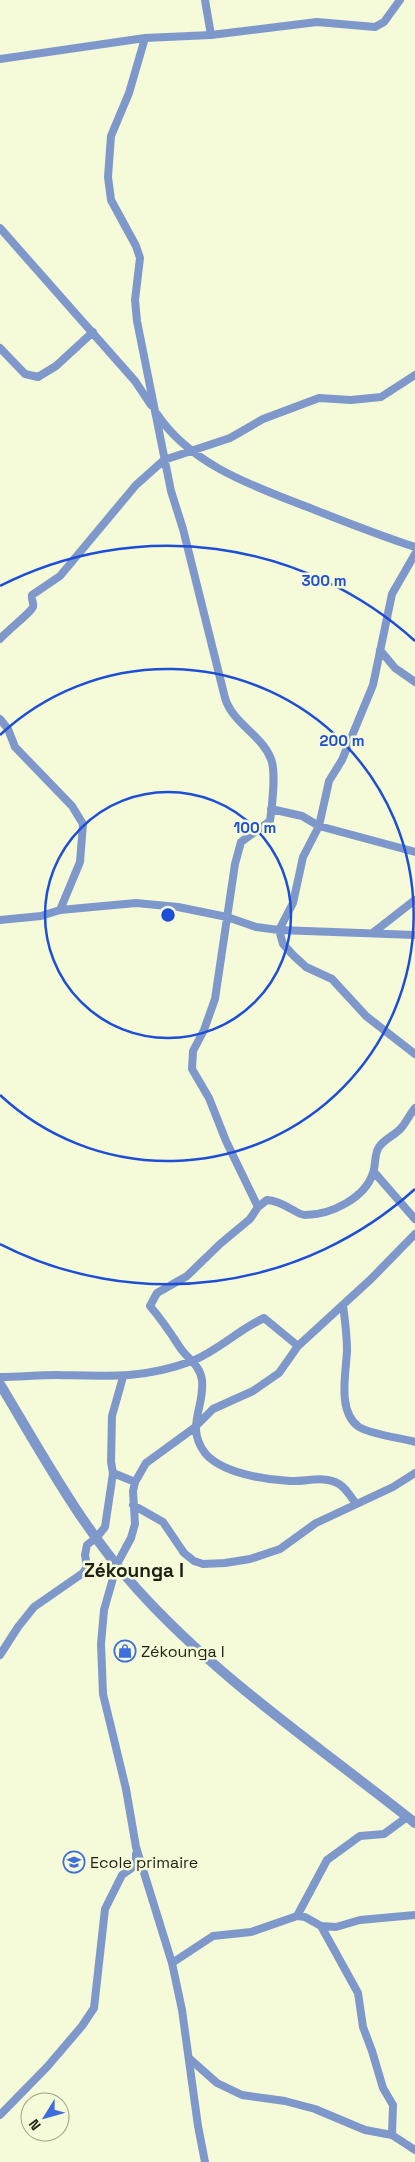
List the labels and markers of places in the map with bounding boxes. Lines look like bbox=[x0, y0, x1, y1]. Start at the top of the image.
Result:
centre of rings bbox=[159, 906, 177, 924]
shop icon: Zékounga I bbox=[113, 1639, 137, 1663]
place label: Zékounga I bbox=[141, 1641, 225, 1662]
school or university icon: Ecole primaire bbox=[62, 1850, 86, 1874]
place label: Ecole primaire bbox=[90, 1852, 198, 1873]

